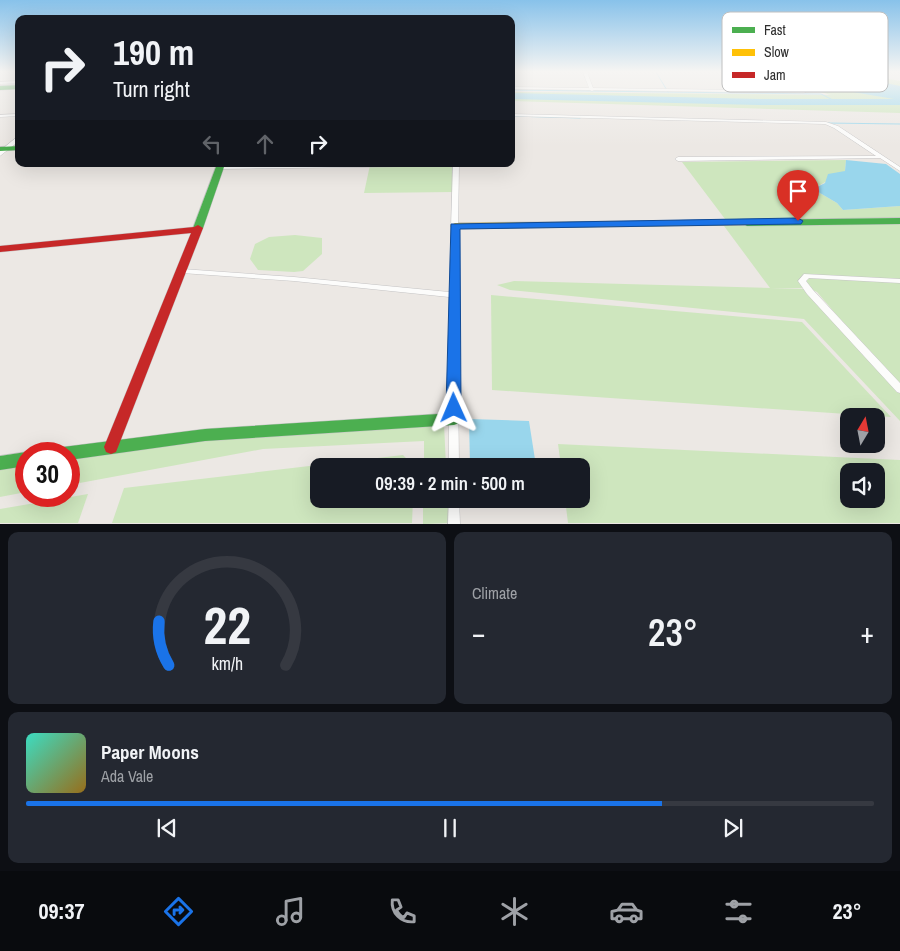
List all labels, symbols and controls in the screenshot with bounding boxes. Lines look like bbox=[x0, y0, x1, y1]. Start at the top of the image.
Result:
legend bbox=[722, 12, 888, 92]
text: Fast bbox=[764, 21, 786, 39]
text: 190 m bbox=[113, 29, 194, 76]
icon: right bbox=[30, 35, 95, 100]
text: Slow bbox=[764, 43, 790, 61]
text: Jam bbox=[764, 66, 786, 84]
text: Turn right bbox=[113, 74, 190, 104]
icon: left bbox=[198, 130, 226, 158]
icon: ahead bbox=[251, 130, 279, 158]
icon: right bbox=[304, 130, 332, 158]
pin bbox=[777, 170, 819, 221]
icon: arrive bbox=[784, 177, 812, 205]
position arrow bbox=[427, 381, 479, 433]
north arrow bbox=[840, 408, 885, 452]
map controls bbox=[840, 408, 885, 508]
speed limit sign: 30 bbox=[15, 442, 80, 507]
button: sound bbox=[840, 463, 885, 508]
text: 09:39 · 2 min · 500 m bbox=[375, 470, 525, 496]
text: Climate bbox=[472, 582, 517, 604]
text: 22 bbox=[203, 590, 251, 660]
text: 23° bbox=[648, 607, 698, 658]
text: − bbox=[472, 614, 485, 652]
text: + bbox=[861, 614, 874, 652]
text: km/h bbox=[211, 652, 243, 676]
text: Paper Moons bbox=[101, 739, 199, 765]
text: Ada Vale bbox=[101, 765, 153, 787]
icon: previous bbox=[153, 814, 181, 842]
icon: pause bbox=[436, 814, 464, 842]
icon: next bbox=[719, 814, 747, 842]
icon: directions bbox=[161, 894, 196, 929]
icon: music bbox=[273, 894, 308, 929]
icon: phone bbox=[385, 894, 420, 929]
icon: climate bbox=[497, 894, 532, 929]
icon: car bbox=[609, 894, 644, 929]
icon: filters bbox=[721, 894, 756, 929]
text: 09:37 bbox=[38, 896, 85, 926]
text: 23° bbox=[833, 896, 861, 926]

